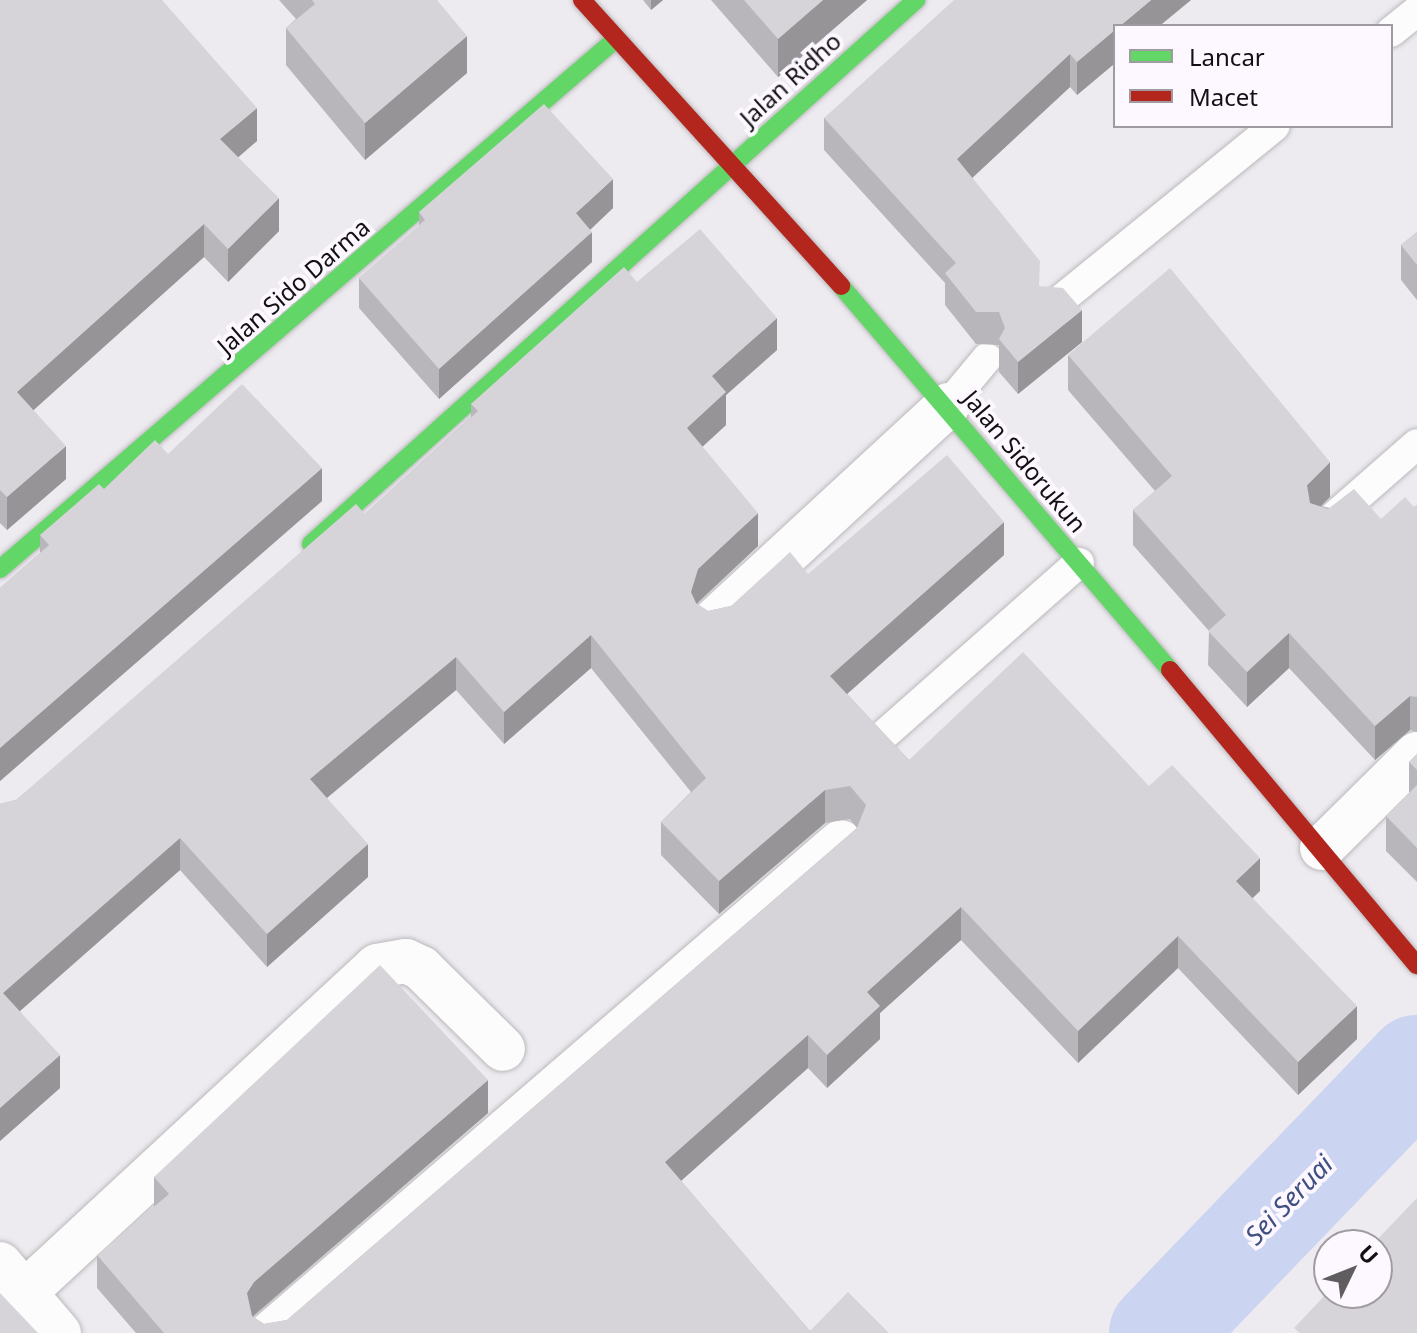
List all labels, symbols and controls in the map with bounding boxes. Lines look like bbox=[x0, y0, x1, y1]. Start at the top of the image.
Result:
legend bbox=[1113, 24, 1393, 128]
street label: Jalan Ridho bbox=[734, 26, 846, 132]
text: Lancar bbox=[1189, 40, 1265, 73]
text: Macet bbox=[1189, 80, 1258, 113]
street label: Jalan Sido Darma bbox=[211, 212, 375, 360]
street label: Jalan Sidorukun bbox=[957, 384, 1093, 538]
water label: Sei Seruai bbox=[1239, 1149, 1339, 1251]
north arrow bbox=[1313, 1229, 1393, 1309]
text: U bbox=[1352, 1238, 1386, 1270]

